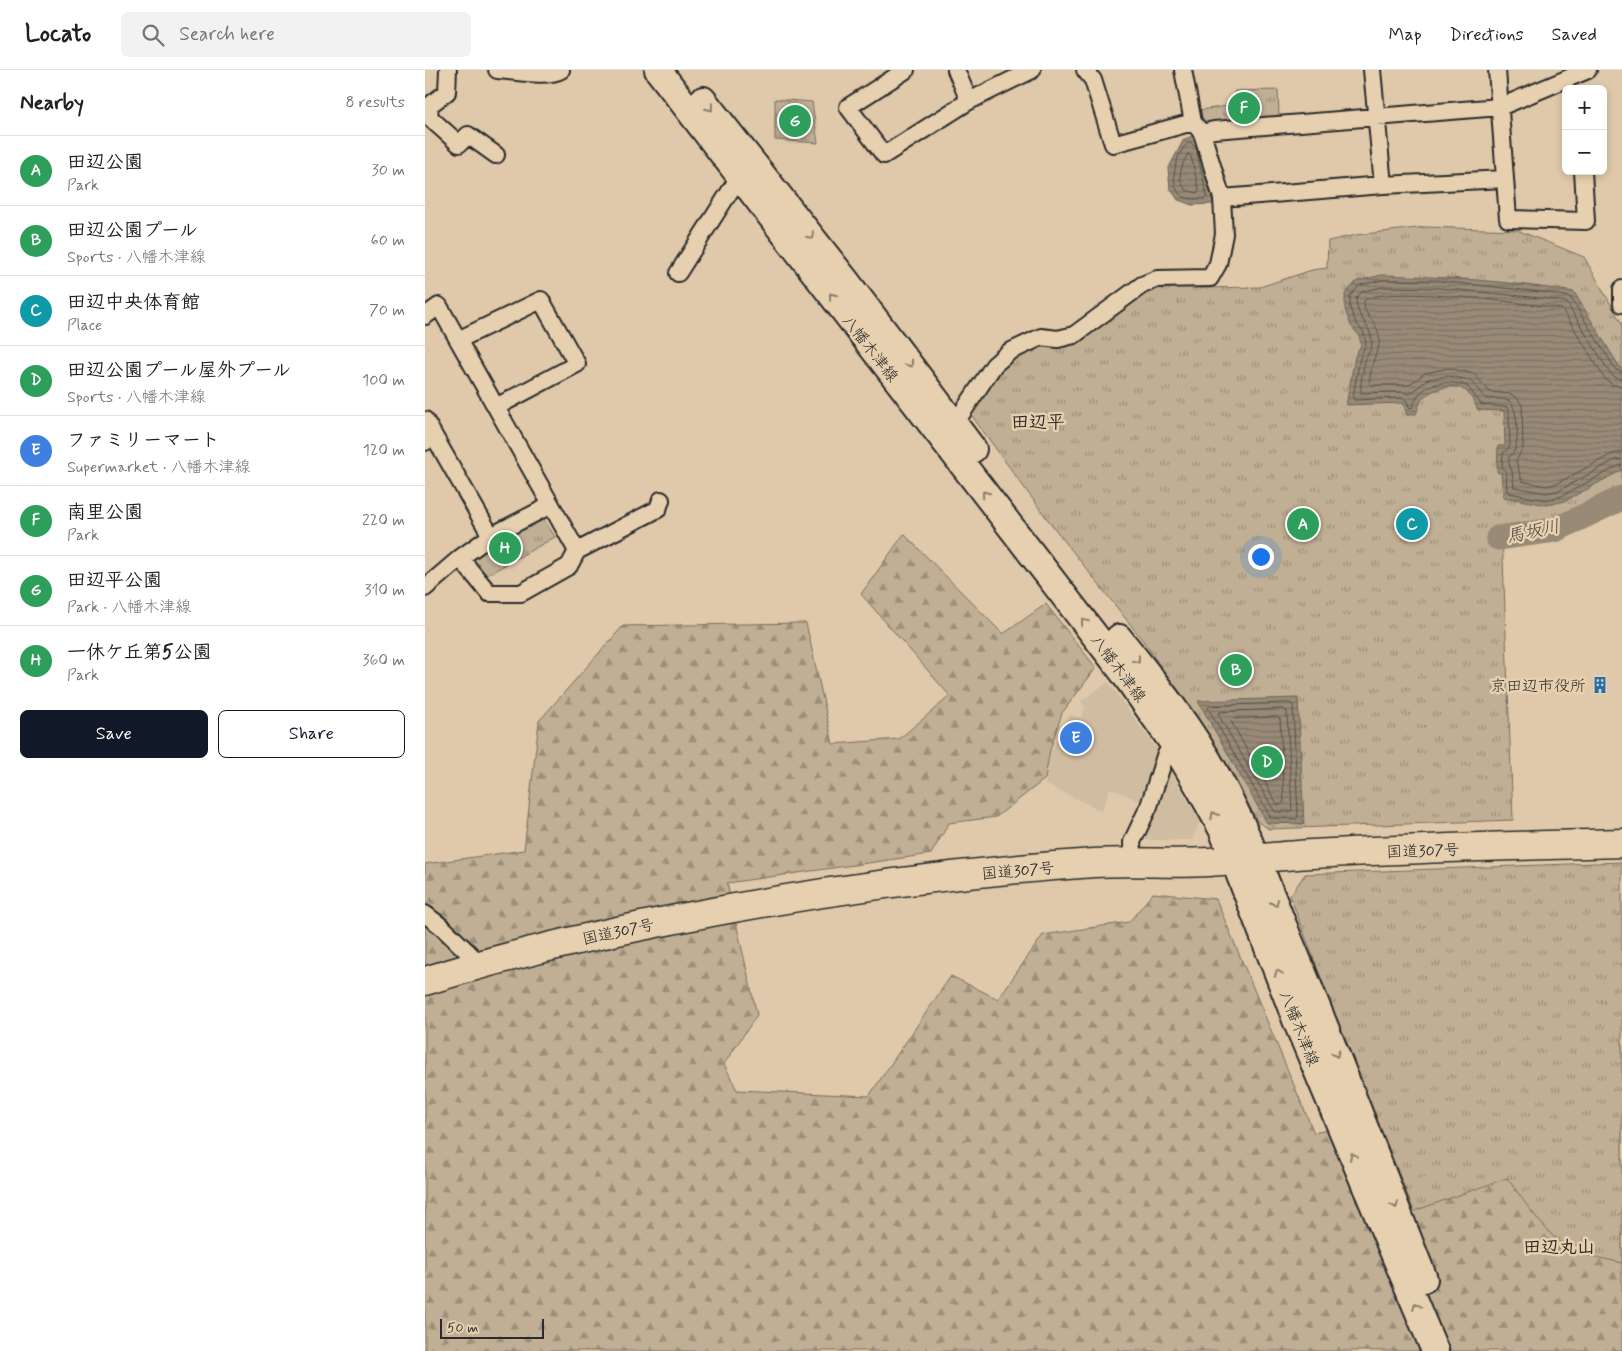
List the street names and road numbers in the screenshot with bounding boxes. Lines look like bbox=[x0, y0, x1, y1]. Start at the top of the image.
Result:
street label: 八幡木津線 bbox=[837, 311, 903, 387]
street label: 八幡木津線 bbox=[1085, 631, 1150, 707]
street label: 国道307号 bbox=[1386, 840, 1460, 863]
street label: 国道307号 bbox=[981, 858, 1056, 885]
street label: 国道307号 bbox=[580, 915, 656, 950]
street label: 八幡木津線 bbox=[1274, 988, 1323, 1070]

